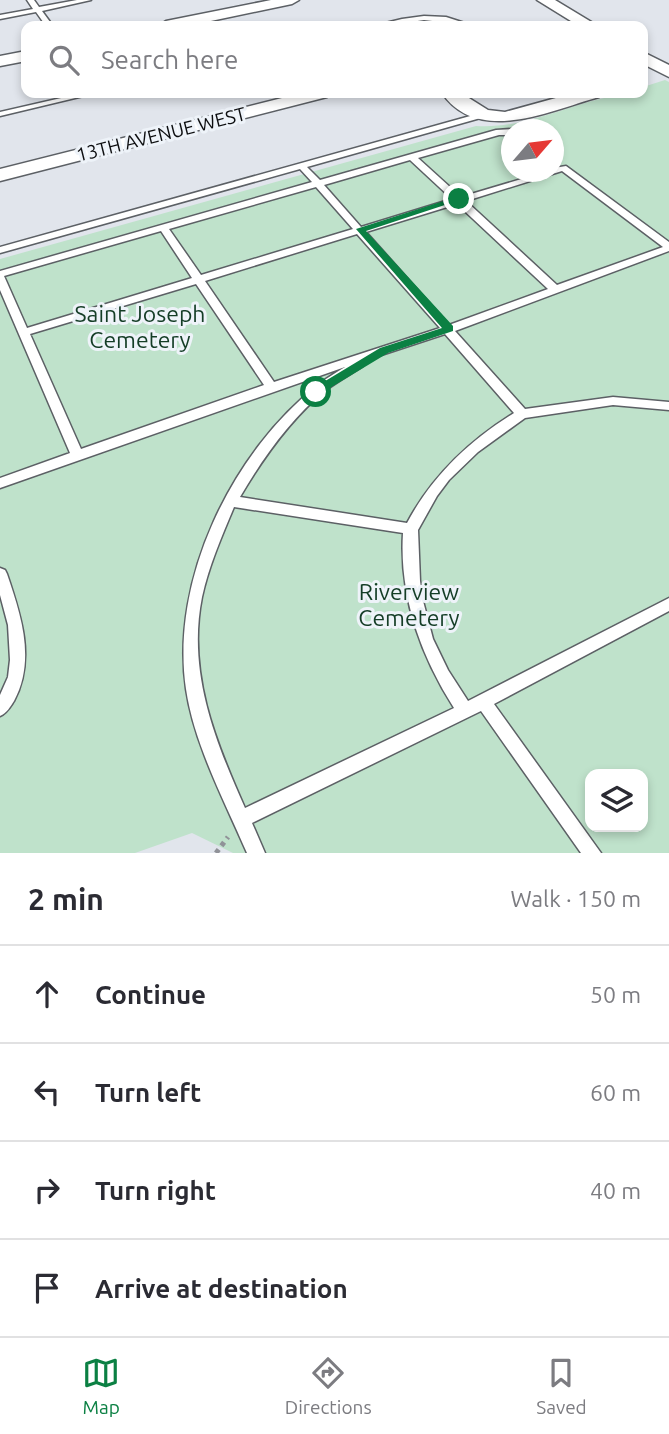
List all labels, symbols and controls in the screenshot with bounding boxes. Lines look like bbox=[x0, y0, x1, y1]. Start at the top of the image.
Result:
search box bbox=[21, 21, 648, 98]
icon: search bbox=[45, 41, 83, 79]
text: Search here bbox=[101, 45, 238, 74]
street label: 13TH AVENUE WEST bbox=[74, 102, 248, 166]
north arrow bbox=[501, 119, 564, 182]
route end bbox=[443, 183, 474, 214]
park label: Saint Joseph Cemetery bbox=[75, 301, 205, 352]
route start bbox=[300, 376, 331, 407]
park label: Riverview Cemetery bbox=[358, 579, 460, 630]
map controls bbox=[585, 769, 648, 832]
button: layers bbox=[585, 769, 648, 832]
text: 2 min bbox=[28, 882, 104, 916]
text: Walk · 150 m bbox=[510, 886, 641, 911]
icon: ahead bbox=[28, 975, 66, 1013]
text: Continue bbox=[95, 980, 206, 1009]
text: 50 m bbox=[590, 982, 641, 1007]
icon: left bbox=[28, 1073, 66, 1111]
text: Turn left bbox=[95, 1078, 201, 1107]
text: 60 m bbox=[590, 1080, 641, 1105]
icon: right bbox=[28, 1171, 66, 1209]
text: Turn right bbox=[95, 1176, 216, 1205]
text: 40 m bbox=[590, 1178, 641, 1203]
icon: arrive bbox=[28, 1269, 66, 1307]
text: Arrive at destination bbox=[95, 1274, 348, 1303]
tab: Map bbox=[82, 1354, 120, 1418]
tab: Directions bbox=[285, 1354, 372, 1418]
tab: Saved bbox=[536, 1354, 587, 1418]

